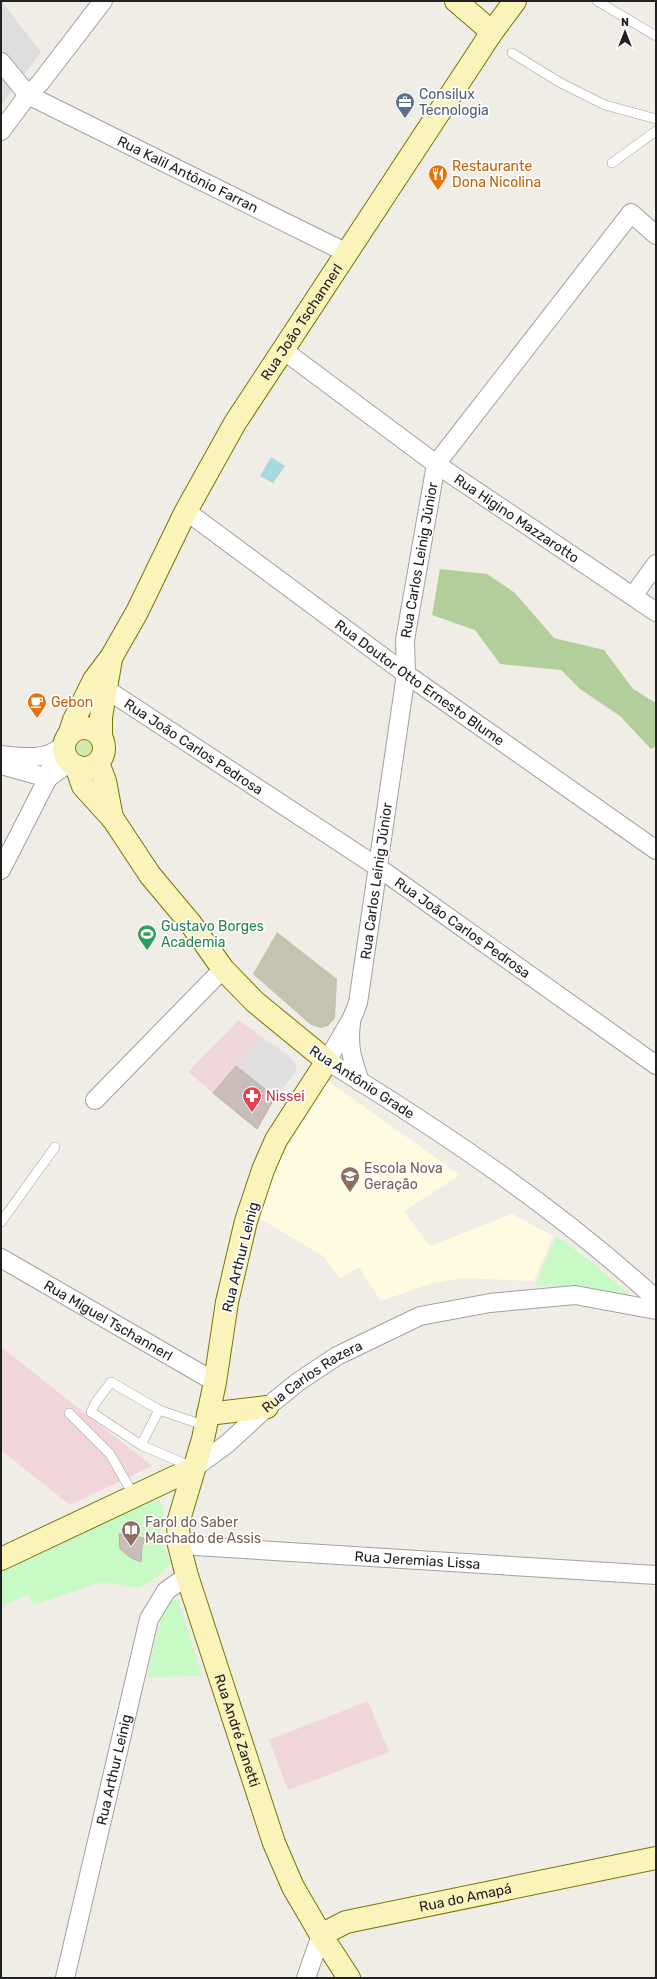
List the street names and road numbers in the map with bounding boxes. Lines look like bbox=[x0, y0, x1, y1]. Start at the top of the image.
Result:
street label: Rua Kalil Antônio Farran bbox=[114, 133, 261, 217]
street label: Rua João Tschannerl bbox=[257, 261, 346, 384]
street label: Rua Higino Mazzarotto bbox=[451, 471, 582, 567]
street label: Rua Carlos Leinig Júnior bbox=[397, 480, 442, 639]
street label: Rua Doutor Otto Ernesto Blume bbox=[331, 616, 508, 750]
street label: Rua João Carlos Pedrosa bbox=[121, 695, 266, 799]
street label: Rua Carlos Leinig Júnior bbox=[357, 801, 396, 961]
street label: Rua João Carlos Pedrosa bbox=[391, 874, 533, 982]
street label: Rua Antônio Grade bbox=[306, 1042, 417, 1123]
street label: Rua Arthur Leinig bbox=[219, 1200, 262, 1314]
street label: Rua Miguel Tschannerl bbox=[41, 1277, 175, 1365]
street label: Rua Carlos Razera bbox=[259, 1337, 365, 1417]
street label: Rua Jeremias Lissa bbox=[354, 1548, 481, 1573]
street label: Rua André Zanetti bbox=[211, 1672, 263, 1789]
street label: Rua Arthur Leinig bbox=[93, 1713, 135, 1827]
street label: Rua do Amapá bbox=[418, 1880, 513, 1916]

